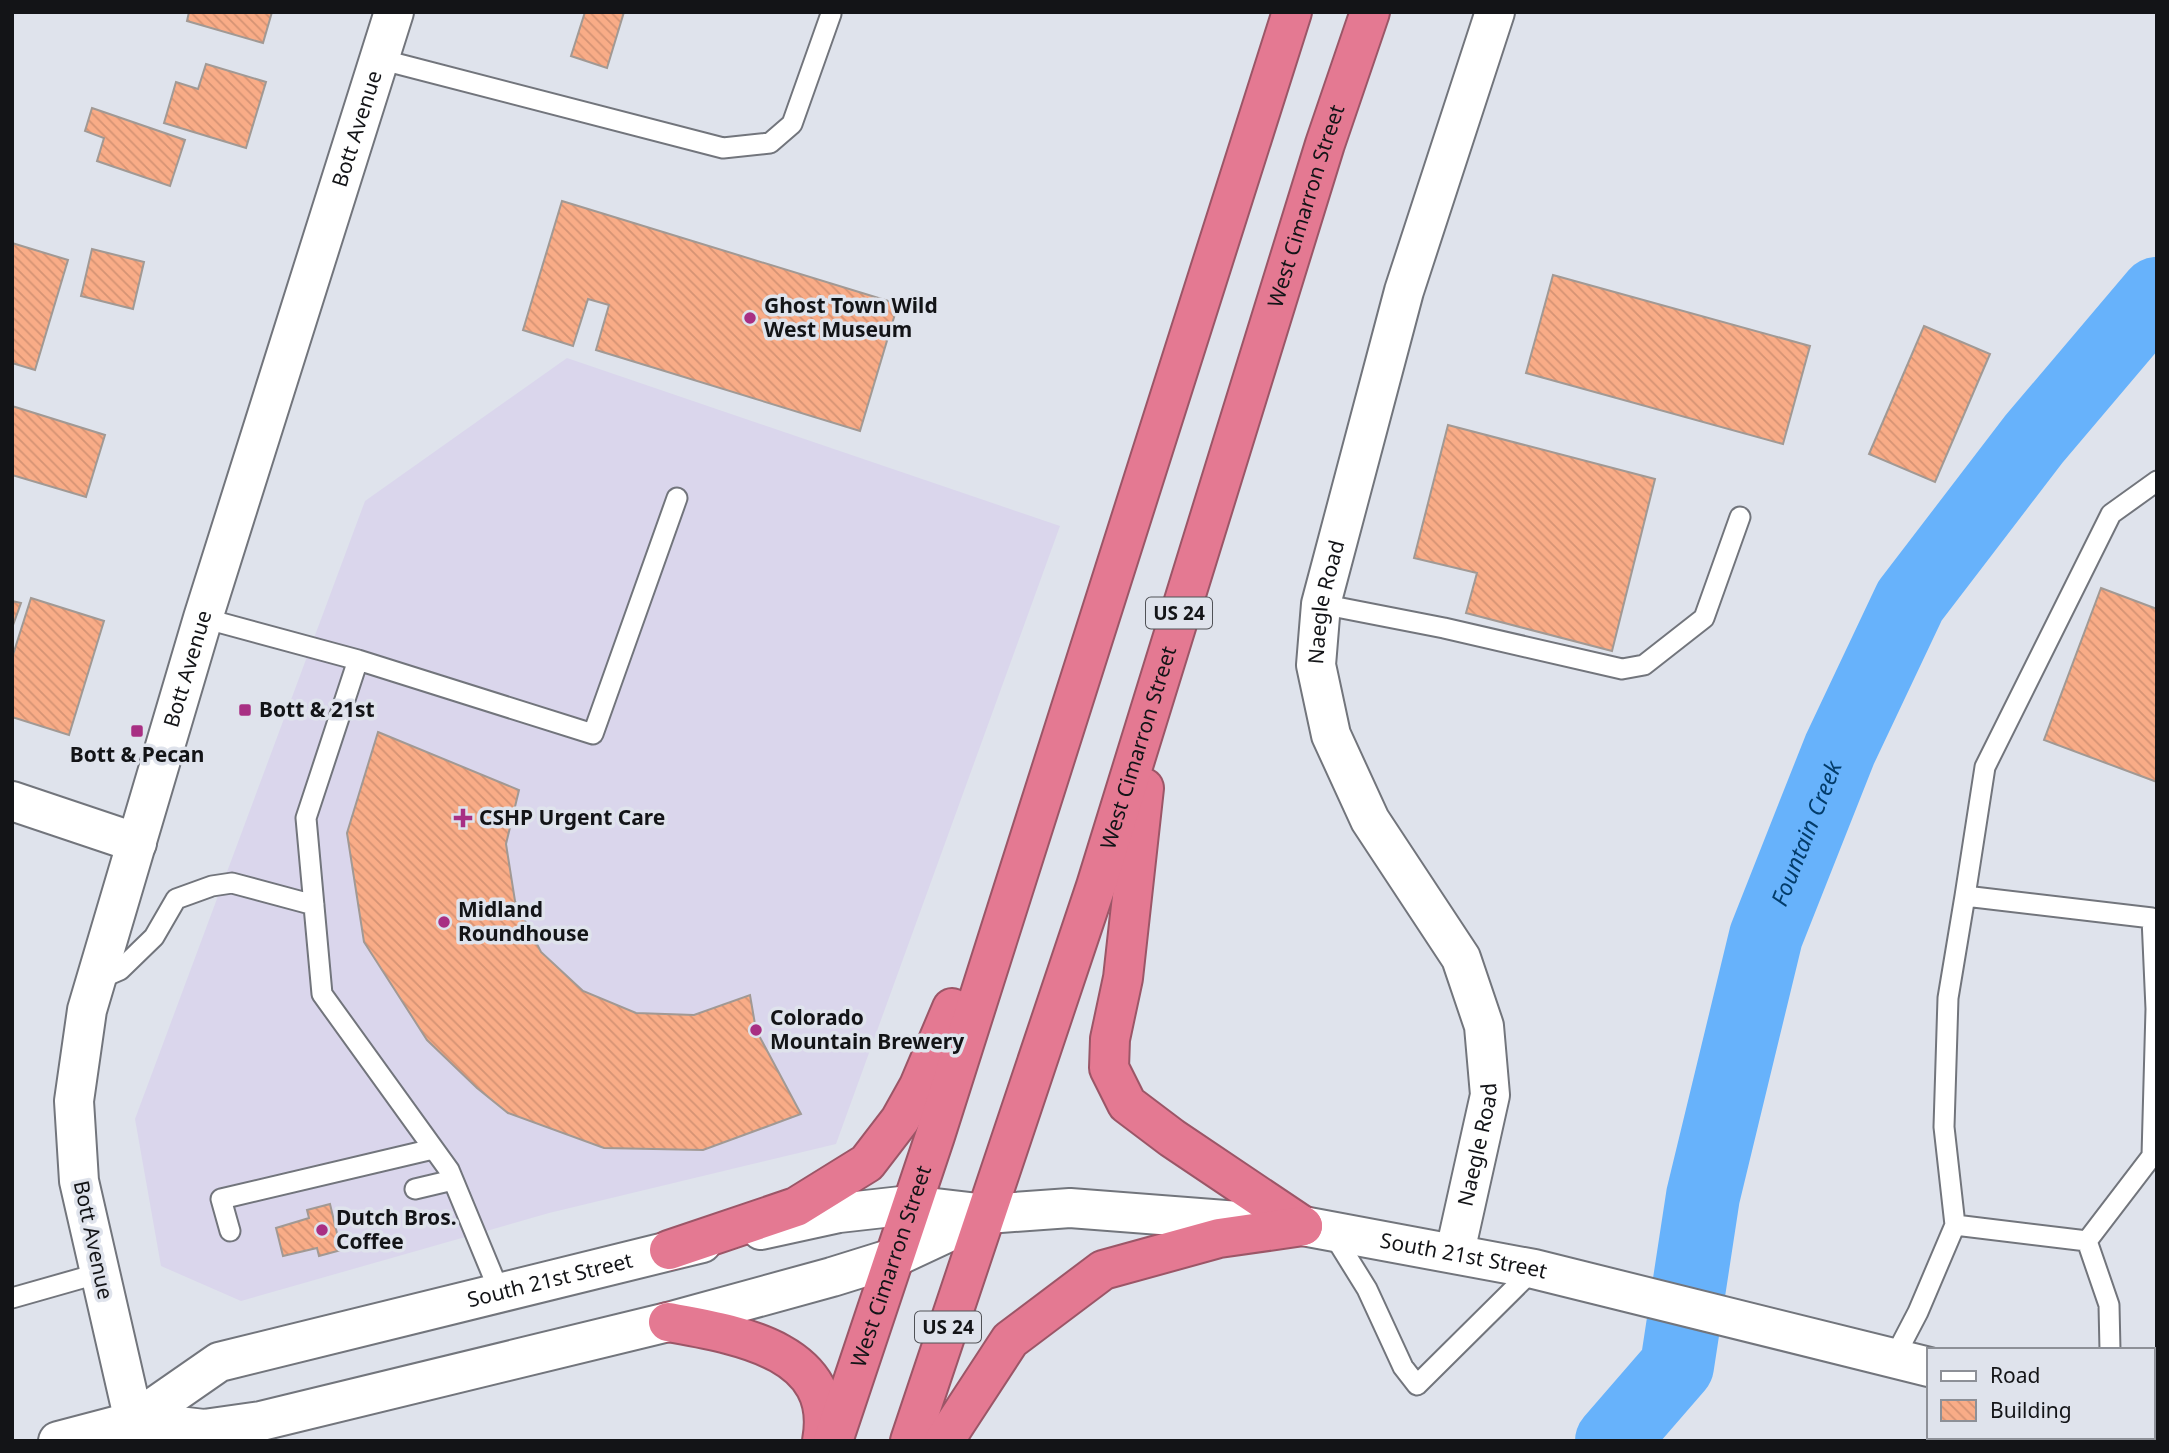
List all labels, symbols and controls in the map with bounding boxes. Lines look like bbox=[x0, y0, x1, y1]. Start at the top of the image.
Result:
street label: Bott Avenue bbox=[325, 67, 388, 190]
street label: West Cimarron Street bbox=[1260, 100, 1351, 311]
place label: Ghost Town Wild West Museum bbox=[764, 291, 938, 343]
marker: Ghost Town Wild West Museum bbox=[742, 310, 758, 326]
street label: Naegle Road bbox=[1301, 537, 1350, 665]
road number: US 24 bbox=[1146, 598, 1212, 628]
street label: Bott Avenue bbox=[156, 607, 218, 731]
street label: West Cimarron Street bbox=[1093, 642, 1182, 852]
place label: Bott & 21st bbox=[259, 695, 375, 723]
marker: Bott & 21st bbox=[237, 702, 253, 718]
marker: Bott & Pecan bbox=[129, 723, 145, 739]
place label: Bott & Pecan bbox=[70, 740, 204, 768]
water label: Fountain Creek bbox=[1763, 755, 1849, 910]
place label: CSHP Urgent Care bbox=[479, 803, 665, 831]
marker: CSHP Urgent Care bbox=[453, 808, 473, 828]
place label: Midland Roundhouse bbox=[458, 895, 589, 947]
marker: Midland Roundhouse bbox=[436, 914, 452, 930]
place label: Colorado Mountain Brewery bbox=[770, 1003, 964, 1055]
marker: Colorado Mountain Brewery bbox=[748, 1022, 764, 1038]
street label: Naegle Road bbox=[1451, 1082, 1503, 1209]
street label: West Cimarron Street bbox=[844, 1161, 937, 1371]
street label: Bott Avenue bbox=[68, 1178, 120, 1302]
place label: Dutch Bros. Coffee bbox=[336, 1203, 457, 1255]
marker: Dutch Bros. Coffee bbox=[314, 1222, 330, 1238]
street label: South 21st Street bbox=[1378, 1226, 1551, 1285]
street label: South 21st Street bbox=[464, 1246, 636, 1313]
road number: US 24 bbox=[915, 1312, 981, 1343]
legend bbox=[1927, 1348, 2155, 1439]
text: Road bbox=[1990, 1361, 2040, 1389]
text: Building bbox=[1990, 1396, 2072, 1424]

